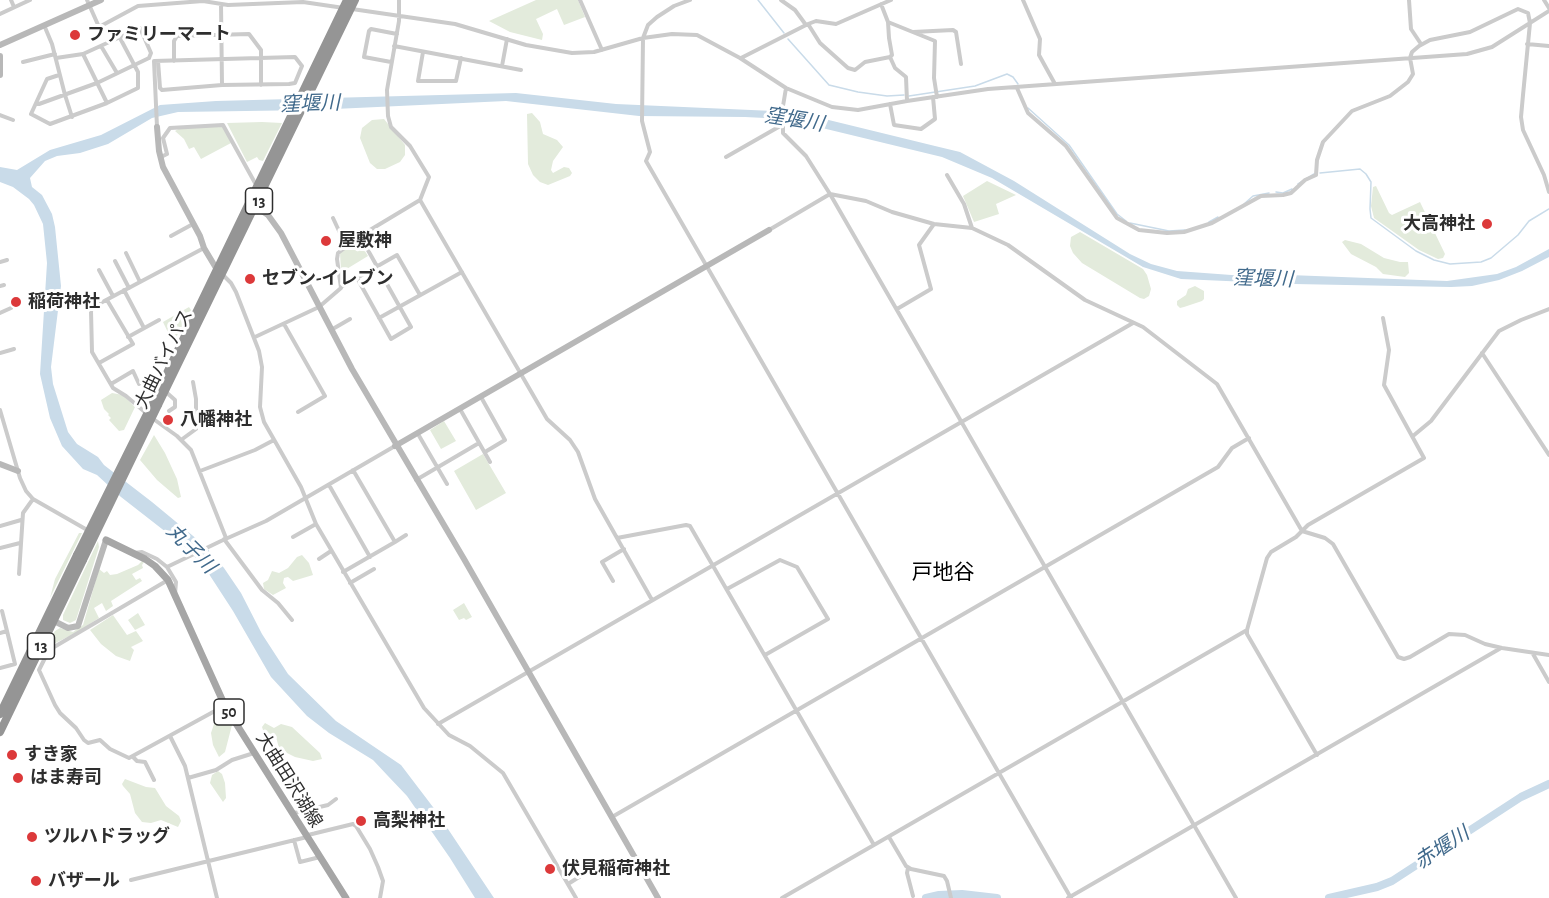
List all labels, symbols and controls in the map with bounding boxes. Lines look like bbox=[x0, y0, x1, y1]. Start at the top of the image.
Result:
place label: ファミリーマート bbox=[87, 24, 231, 46]
marker: ファミリーマート bbox=[68, 28, 82, 42]
water label: 窪堰川 bbox=[280, 91, 340, 117]
water label: 窪堰川 bbox=[762, 103, 826, 137]
road number: 13 bbox=[246, 188, 272, 214]
place label: 大高神社 bbox=[1403, 213, 1475, 235]
marker: 大高神社 bbox=[1480, 217, 1494, 231]
place label: 屋敷神 bbox=[338, 230, 392, 252]
marker: 屋敷神 bbox=[319, 234, 333, 248]
water label: 窪堰川 bbox=[1233, 266, 1293, 292]
place label: セブン-イレブン bbox=[262, 268, 393, 290]
marker: セブン-イレブン bbox=[243, 272, 257, 286]
place label: 稲荷神社 bbox=[28, 291, 100, 313]
marker: 稲荷神社 bbox=[9, 295, 23, 309]
street label: 大曲バイパス bbox=[131, 306, 197, 412]
place label: 八幡神社 bbox=[180, 409, 252, 431]
marker: 八幡神社 bbox=[161, 413, 175, 427]
water label: 丸子川 bbox=[161, 519, 221, 579]
district label: 戸地谷 bbox=[912, 560, 974, 586]
road number: 13 bbox=[28, 633, 54, 659]
road number: 50 bbox=[214, 699, 244, 725]
street label: 大曲田沢湖線 bbox=[251, 728, 327, 832]
place label: すき家 bbox=[24, 744, 78, 766]
marker: すき家 bbox=[5, 748, 19, 762]
place label: はま寿司 bbox=[30, 767, 102, 789]
marker: はま寿司 bbox=[11, 771, 25, 785]
place label: 高梨神社 bbox=[373, 810, 445, 832]
marker: 高梨神社 bbox=[354, 814, 368, 828]
water label: 赤堰川 bbox=[1410, 822, 1474, 874]
place label: ツルハドラッグ bbox=[44, 826, 170, 848]
marker: ツルハドラッグ bbox=[25, 830, 39, 844]
place label: 伏見稲荷神社 bbox=[562, 858, 670, 880]
marker: 伏見稲荷神社 bbox=[543, 862, 557, 876]
place label: バザール bbox=[48, 870, 120, 892]
marker: バザール bbox=[29, 874, 43, 888]

